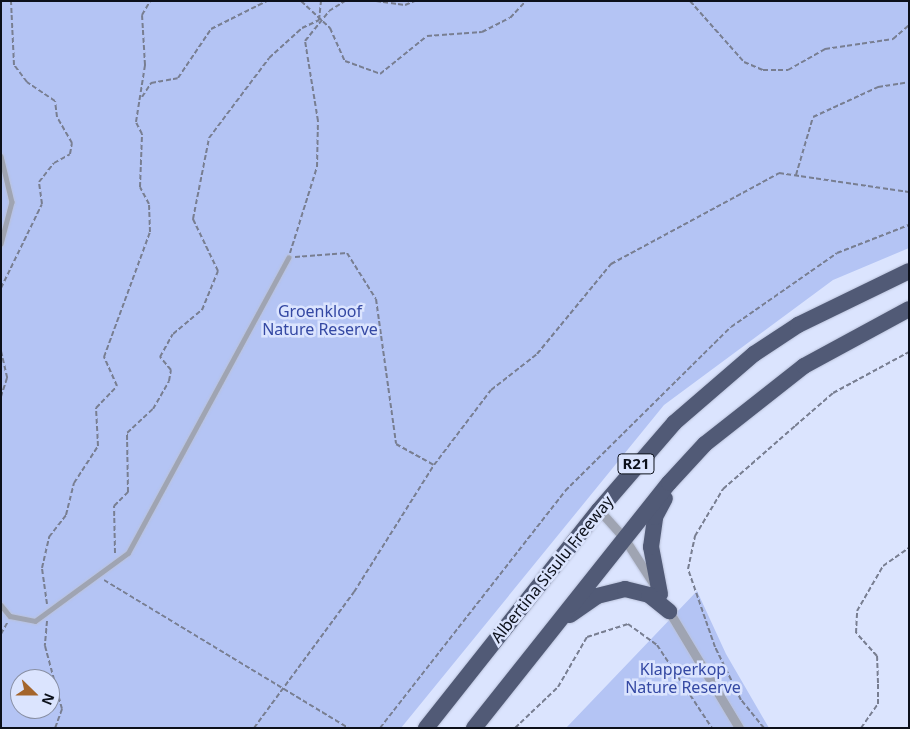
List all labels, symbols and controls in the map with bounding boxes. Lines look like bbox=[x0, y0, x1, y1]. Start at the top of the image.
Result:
park label: Groenkloof Nature Reserve bbox=[262, 301, 378, 339]
road number: R21 bbox=[617, 452, 655, 476]
street label: Albertina Sisulu Freeway bbox=[487, 492, 617, 646]
park label: Klapperkop Nature Reserve bbox=[625, 659, 741, 697]
north arrow bbox=[10, 669, 60, 719]
text: N bbox=[38, 691, 59, 708]

